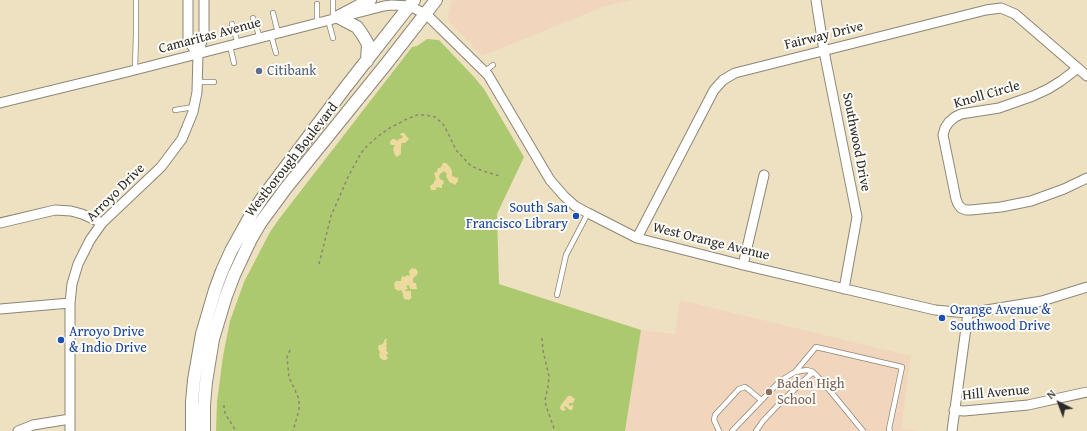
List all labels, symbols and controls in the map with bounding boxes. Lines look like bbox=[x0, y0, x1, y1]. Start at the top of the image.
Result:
street label: Camaritas Avenue bbox=[157, 14, 263, 58]
street label: Fairway Drive bbox=[783, 18, 865, 54]
place label: Citibank bbox=[267, 63, 316, 79]
marker: Citibank bbox=[254, 66, 264, 76]
street label: Knoll Circle bbox=[952, 78, 1022, 112]
street label: Southwood Drive bbox=[838, 91, 874, 193]
street label: Westborough Boulevard bbox=[242, 99, 342, 221]
street label: Arroyo Drive bbox=[83, 160, 149, 226]
place label: South San Francisco Library bbox=[466, 200, 568, 232]
marker: South San Francisco Library bbox=[571, 211, 581, 221]
street label: West Orange Avenue bbox=[651, 219, 771, 265]
place label: Orange Avenue & Southwood Drive bbox=[950, 302, 1051, 334]
marker: Orange Avenue & Southwood Drive bbox=[937, 313, 947, 323]
place label: Arroyo Drive & Indio Drive bbox=[69, 324, 147, 356]
marker: Arroyo Drive & Indio Drive bbox=[56, 335, 66, 345]
place label: Baden High School bbox=[777, 376, 845, 408]
street label: Hill Avenue bbox=[962, 382, 1030, 404]
north arrow bbox=[1039, 383, 1079, 423]
text: N bbox=[1043, 386, 1059, 402]
marker: Baden High School bbox=[764, 387, 774, 397]

